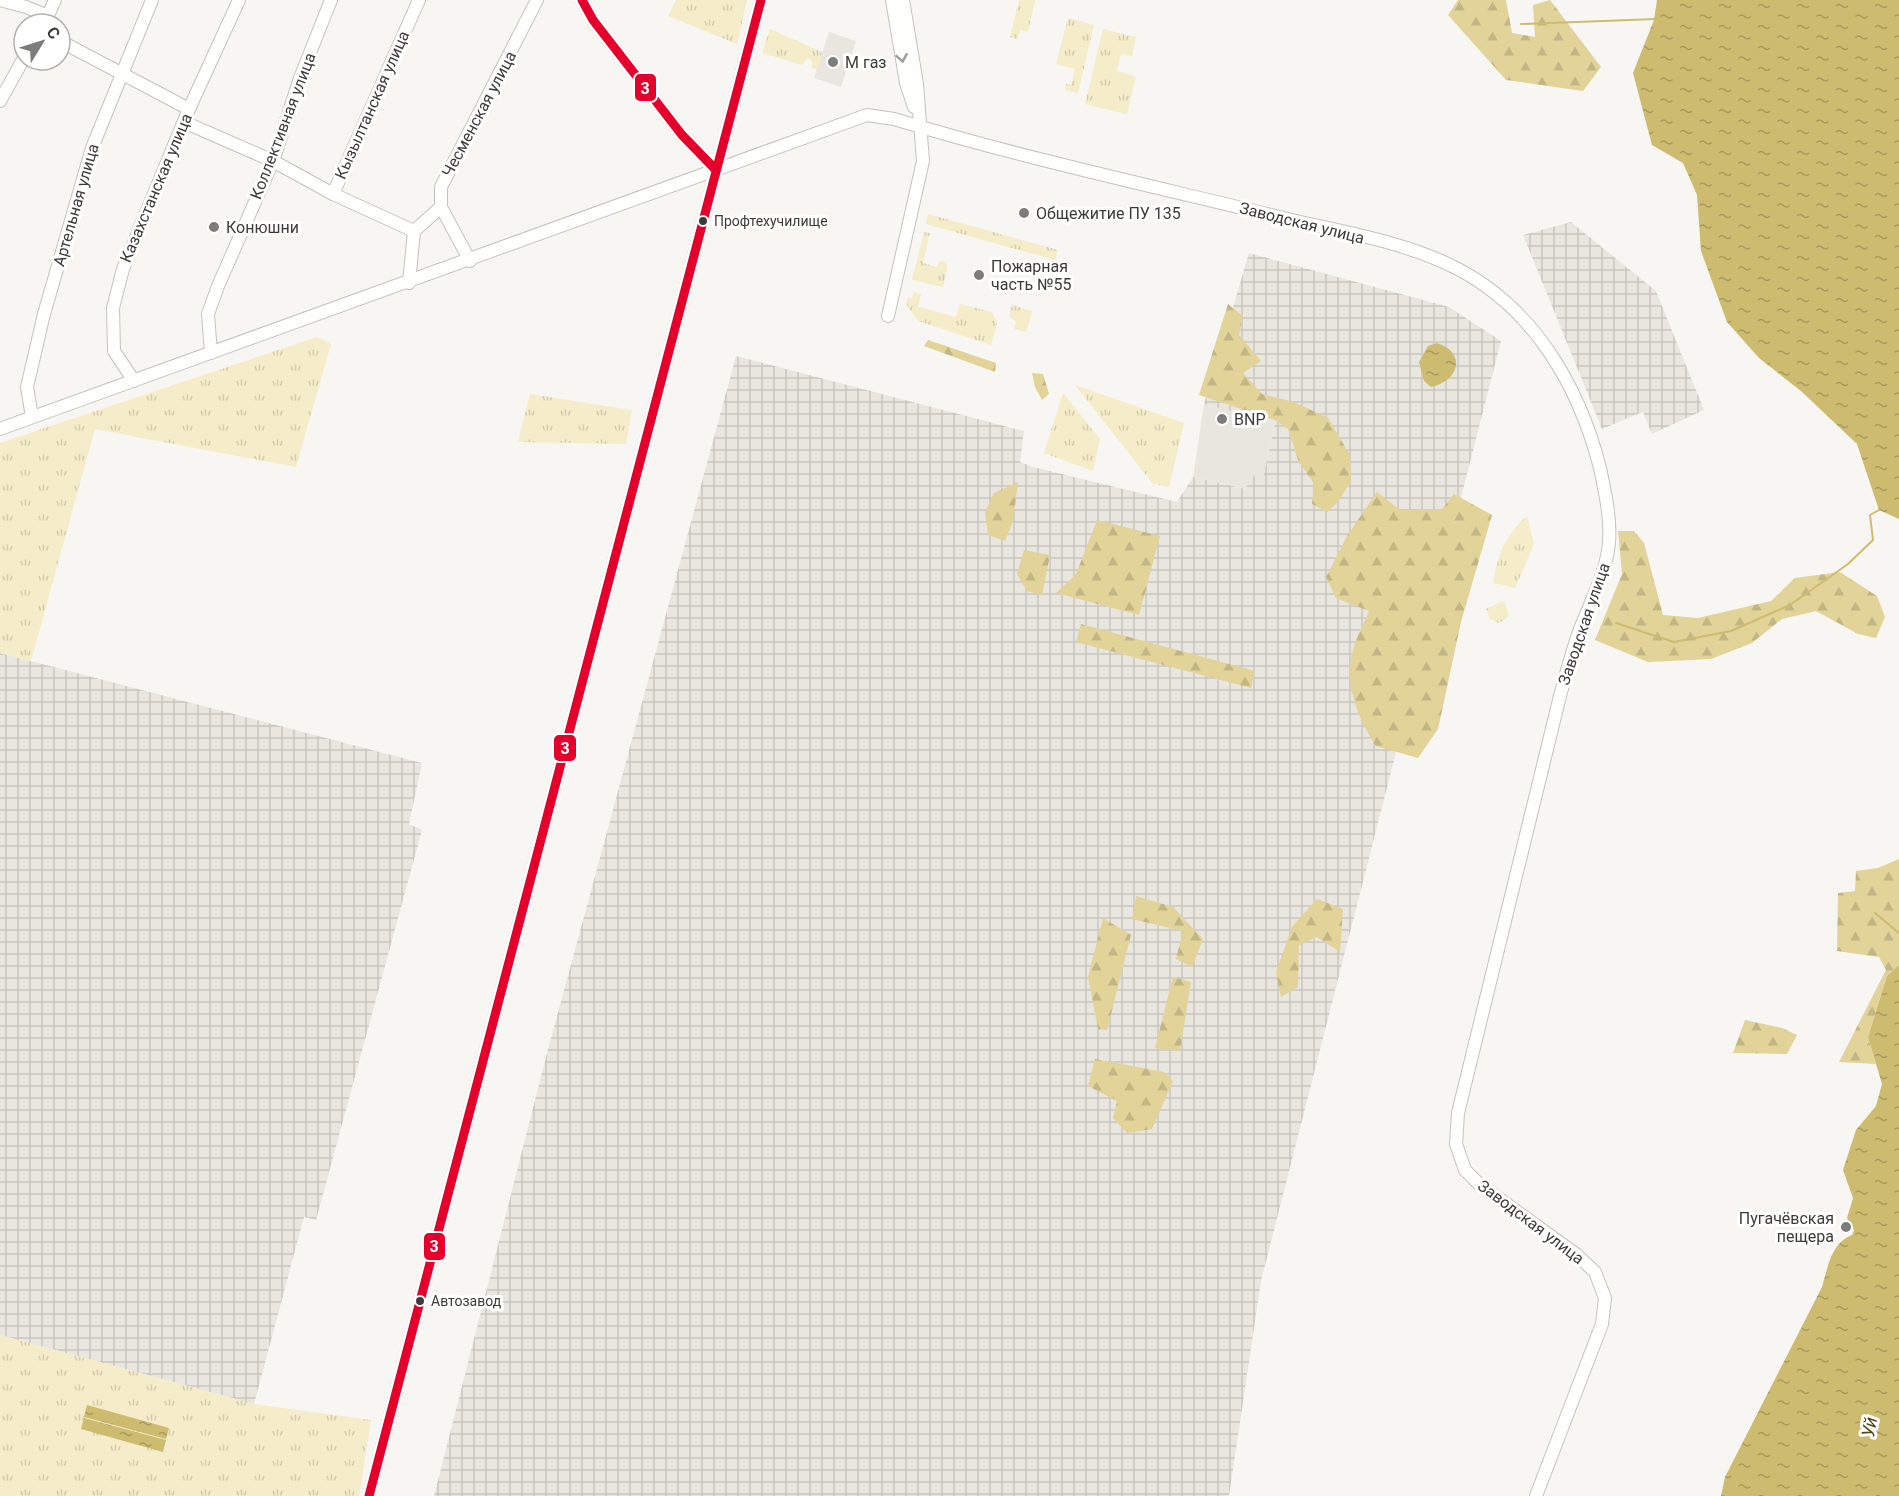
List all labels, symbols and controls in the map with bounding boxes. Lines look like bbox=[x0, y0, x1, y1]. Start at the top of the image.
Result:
north arrow bbox=[12, 12, 72, 72]
text: С bbox=[43, 23, 64, 43]
street label: Кызылтанская улица bbox=[331, 28, 413, 182]
street label: Чесменская улица bbox=[438, 48, 520, 180]
street label: Коллективная улица bbox=[246, 50, 320, 202]
place label: М газ bbox=[845, 53, 886, 72]
one-way arrow bbox=[895, 53, 907, 62]
marker: М газ bbox=[826, 55, 840, 69]
line badge: 3 bbox=[634, 73, 657, 102]
text: 3 bbox=[640, 79, 650, 98]
street label: Казахстанская улица bbox=[116, 111, 196, 265]
street label: Артельная улица bbox=[49, 141, 103, 269]
street label: Заводская улица bbox=[1238, 198, 1366, 248]
place label: Общежитие ПУ 135 bbox=[1036, 204, 1181, 223]
marker: Общежитие ПУ 135 bbox=[1017, 206, 1031, 220]
place label: Профтехучилище bbox=[714, 213, 828, 229]
marker: Профтехучилище bbox=[697, 215, 709, 227]
place label: Конюшни bbox=[226, 218, 299, 237]
marker: Конюшни bbox=[207, 220, 221, 234]
place label: Пожарная часть №55 bbox=[991, 257, 1072, 294]
marker: Пожарная часть №55 bbox=[972, 268, 986, 282]
place label: BNP bbox=[1234, 410, 1265, 429]
marker: BNP bbox=[1215, 412, 1229, 426]
street label: Заводская улица bbox=[1554, 560, 1614, 688]
line badge: 3 bbox=[553, 734, 577, 762]
text: 3 bbox=[560, 739, 570, 758]
street label: Заводская улица bbox=[1474, 1176, 1588, 1268]
place label: Пугачёвская пещера bbox=[1739, 1209, 1834, 1246]
marker: Пугачёвская пещера bbox=[1839, 1220, 1853, 1234]
line badge: 3 bbox=[423, 1232, 446, 1261]
text: 3 bbox=[429, 1237, 439, 1256]
place label: Автозавод bbox=[431, 1293, 502, 1309]
marker: Автозавод bbox=[414, 1295, 426, 1307]
water label: Уй bbox=[1857, 1415, 1881, 1439]

